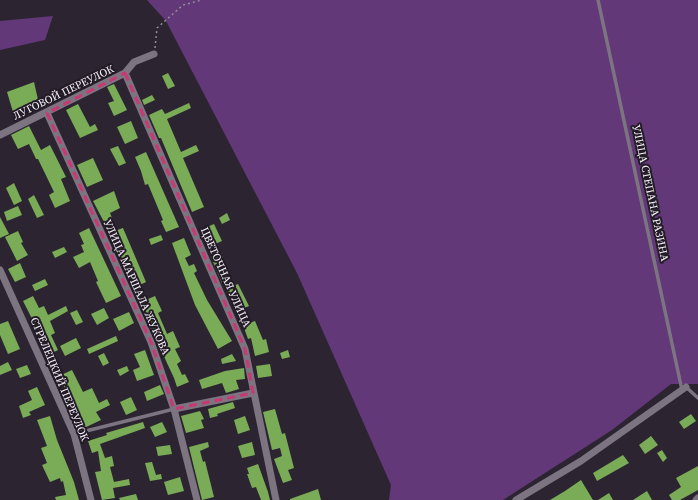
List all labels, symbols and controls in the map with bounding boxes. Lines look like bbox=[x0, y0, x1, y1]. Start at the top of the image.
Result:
street label: ЛУГОВОЙ ПЕРЕУЛОК bbox=[10, 61, 117, 123]
street label: УЛИЦА СТЕПАНА РАЗИНА bbox=[629, 123, 672, 263]
street label: УЛИЦА МАРШАЛА ЖУКОВА bbox=[100, 217, 174, 358]
street label: ЦВЕТОЧНАЯ УЛИЦА bbox=[197, 225, 255, 330]
street label: СТРЕЛЕЦКИЙ ПЕРЕУЛОК bbox=[27, 315, 93, 444]

